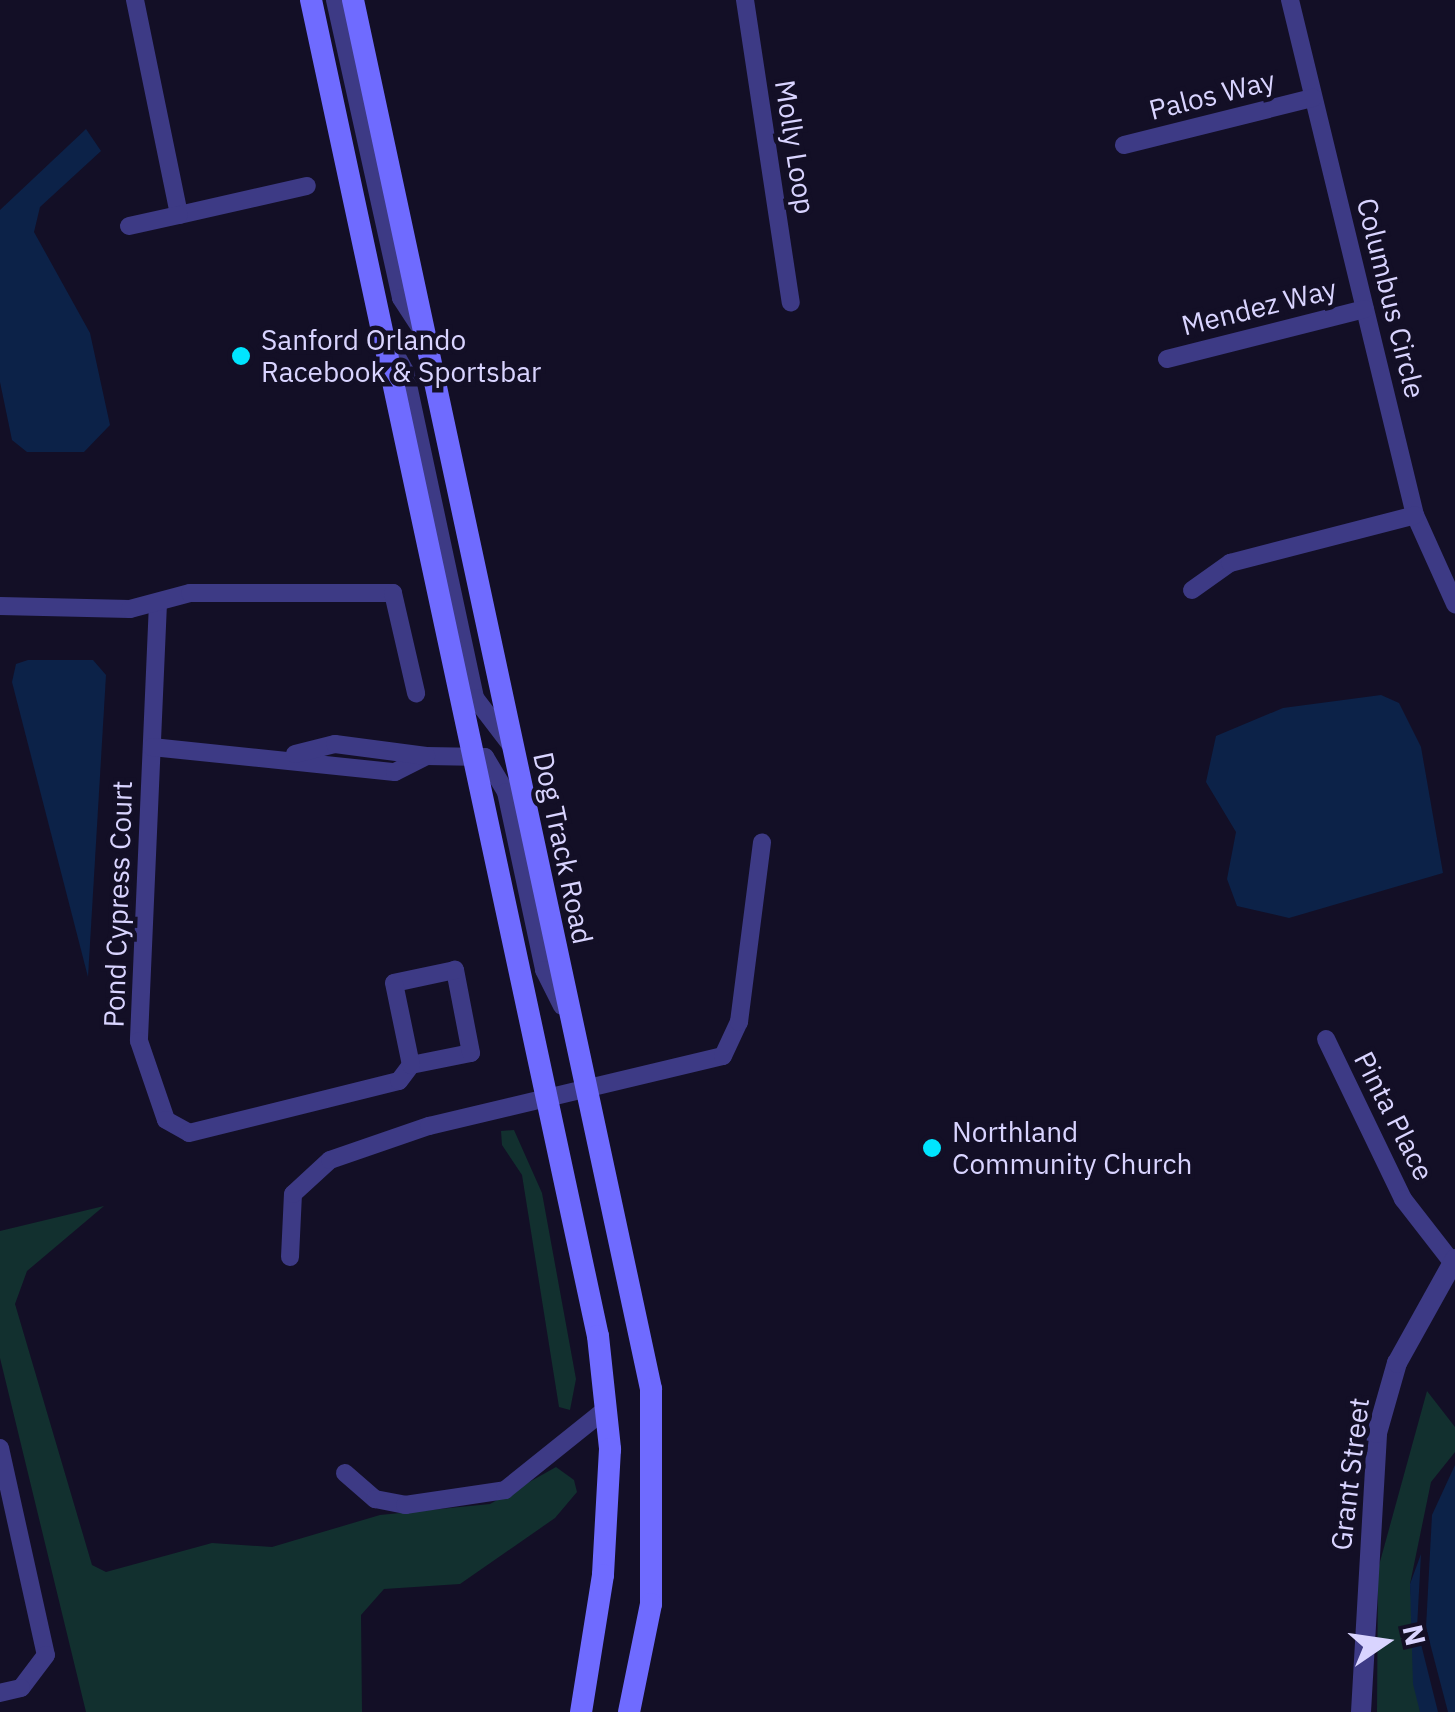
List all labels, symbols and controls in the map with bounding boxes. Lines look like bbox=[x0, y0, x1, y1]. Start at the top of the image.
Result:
street label: Palos Way bbox=[1146, 63, 1278, 127]
street label: Molly Loop bbox=[768, 78, 822, 216]
street label: Columbus Circle bbox=[1350, 194, 1432, 402]
street label: Mendez Way bbox=[1178, 272, 1340, 342]
place label: Sanford Orlando Racebook & Sportsbar bbox=[261, 323, 541, 389]
marker: Sanford Orlando Racebook & Sportsbar bbox=[230, 345, 252, 367]
street label: Dog Track Road bbox=[526, 749, 600, 947]
street label: Pond Cypress Court bbox=[97, 780, 139, 1028]
street label: Pinta Place bbox=[1347, 1046, 1441, 1186]
place label: Northland Community Church bbox=[952, 1115, 1192, 1181]
marker: Northland Community Church bbox=[921, 1137, 943, 1159]
street label: Grant Street bbox=[1324, 1396, 1376, 1552]
north arrow bbox=[1335, 1592, 1435, 1692]
text: N bbox=[1394, 1621, 1435, 1649]

